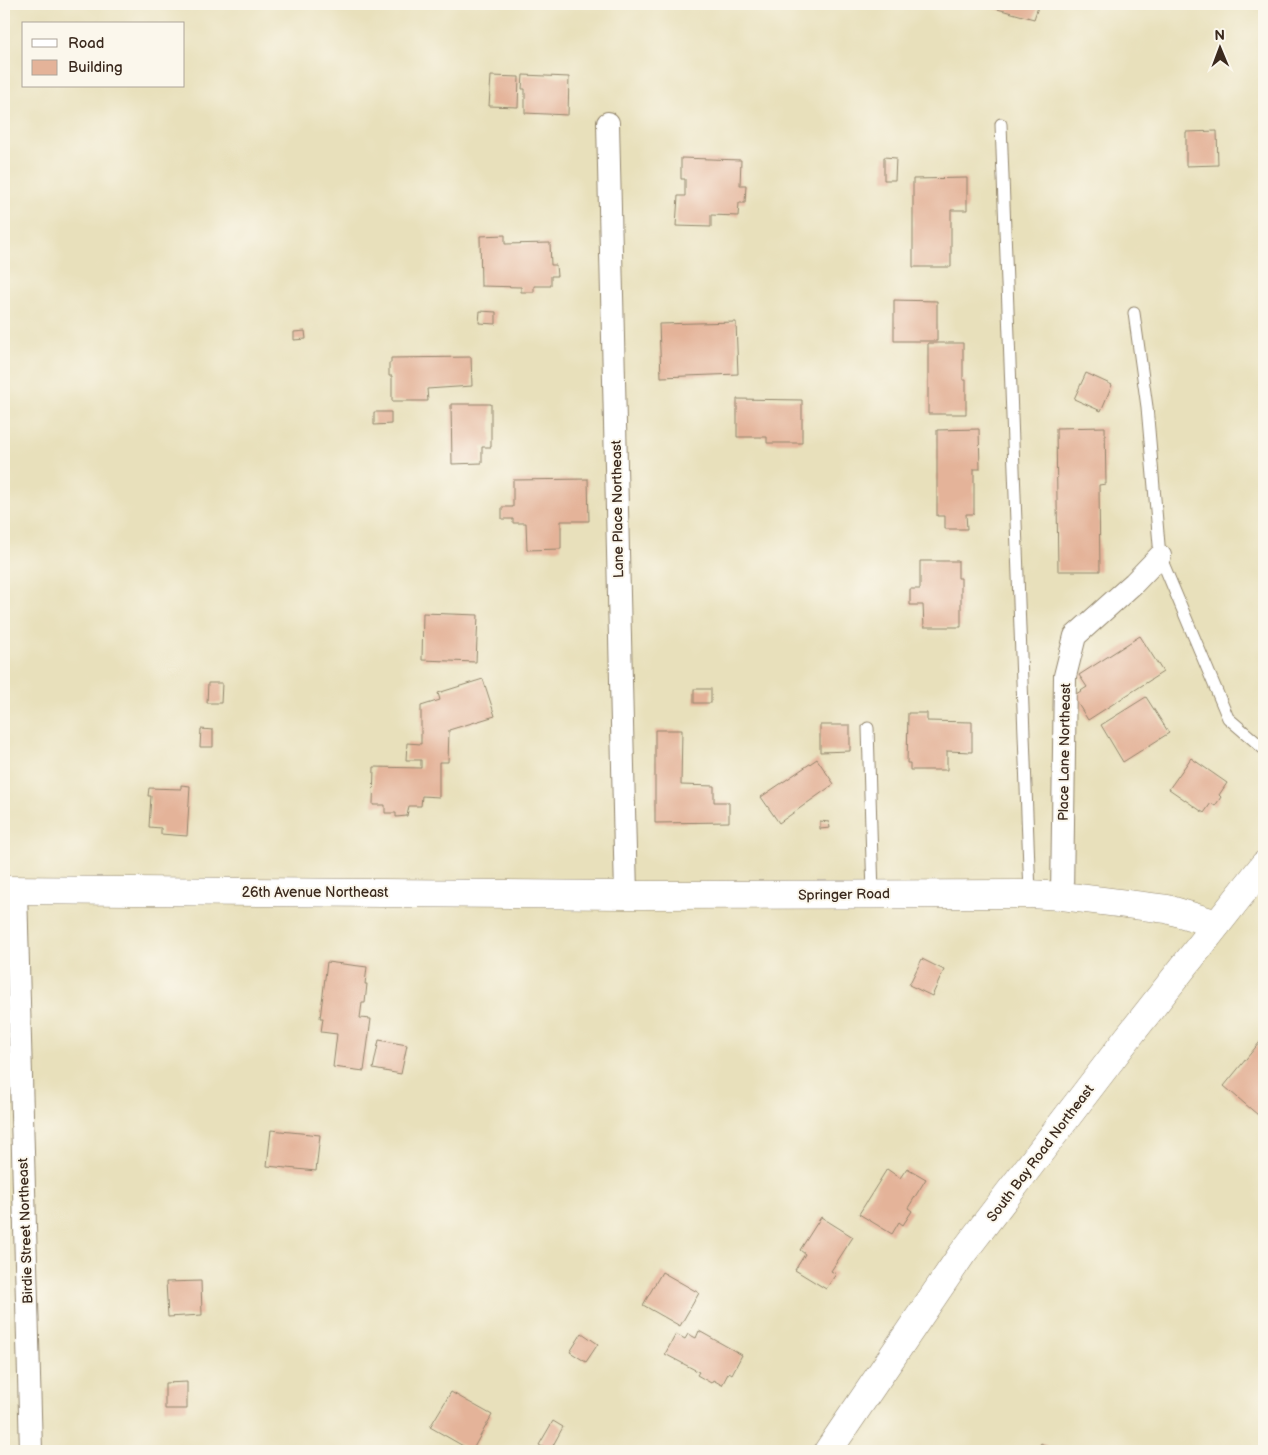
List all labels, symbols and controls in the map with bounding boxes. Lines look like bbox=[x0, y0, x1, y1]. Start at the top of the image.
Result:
legend bbox=[22, 22, 185, 88]
north arrow bbox=[1196, 22, 1246, 72]
text: N bbox=[1214, 27, 1225, 44]
text: Road bbox=[68, 34, 104, 53]
text: Building bbox=[68, 58, 123, 77]
street label: Lane Place Northeast bbox=[608, 439, 627, 578]
street label: Place Lane Northeast bbox=[1055, 682, 1074, 821]
street label: 26th Avenue Northeast bbox=[242, 884, 389, 901]
street label: Springer Road bbox=[798, 885, 890, 904]
street label: South Bay Road Northeast bbox=[983, 1081, 1098, 1225]
street label: Birdie Street Northeast bbox=[14, 1157, 37, 1304]

